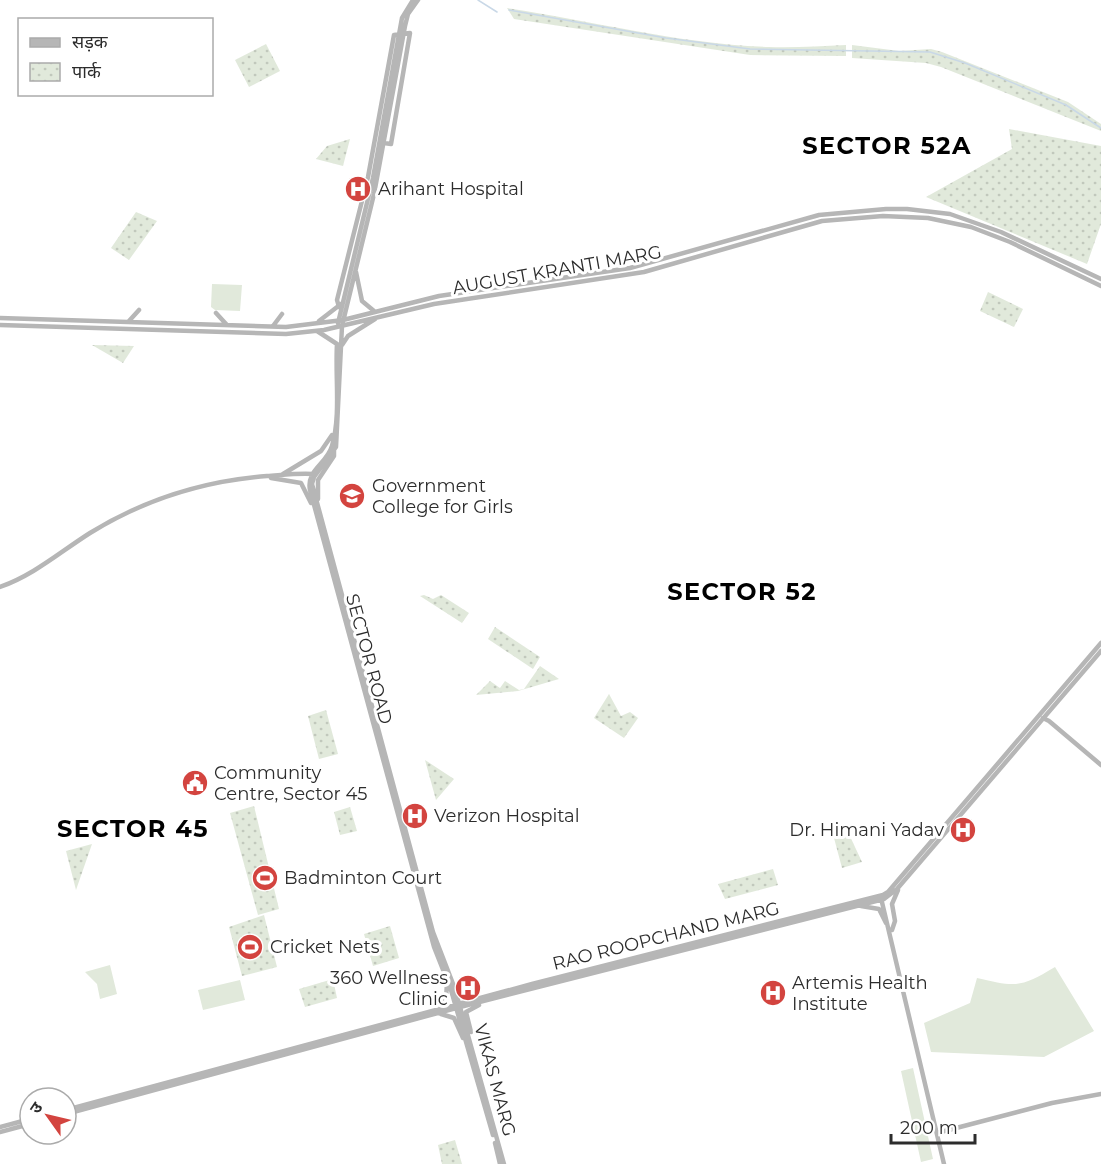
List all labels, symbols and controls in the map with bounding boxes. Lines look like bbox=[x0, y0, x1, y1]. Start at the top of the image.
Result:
legend bbox=[18, 18, 213, 96]
text: सड़क bbox=[72, 31, 109, 53]
text: पार्क bbox=[72, 61, 102, 83]
district label: SECTOR 52A bbox=[802, 131, 972, 160]
hospital icon: Arihant Hospital bbox=[343, 174, 373, 204]
place label: Arihant Hospital bbox=[378, 178, 524, 200]
street label: AUGUST KRANTI MARG bbox=[451, 241, 663, 299]
place label: Government College for Girls bbox=[372, 475, 513, 518]
school or university icon: Government College for Girls bbox=[337, 481, 367, 511]
district label: SECTOR 52 bbox=[667, 577, 817, 606]
street label: SECTOR ROAD bbox=[341, 591, 397, 727]
place label: Community Centre, Sector 45 bbox=[214, 762, 368, 805]
public building icon: Community Centre, Sector 45 bbox=[180, 768, 210, 798]
hospital icon: Verizon Hospital bbox=[400, 801, 430, 831]
place label: Verizon Hospital bbox=[434, 805, 580, 827]
district label: SECTOR 45 bbox=[57, 814, 209, 843]
hospital icon: Dr. Himani Yadav bbox=[948, 815, 978, 845]
place label: Dr. Himani Yadav bbox=[789, 819, 944, 841]
sports icon: Badminton Court bbox=[250, 863, 280, 893]
place label: Badminton Court bbox=[284, 867, 442, 889]
street label: RAO ROOPCHAND MARG bbox=[550, 897, 782, 975]
sports icon: Cricket Nets bbox=[235, 932, 265, 962]
place label: Cricket Nets bbox=[270, 936, 380, 958]
place label: 360 Wellness Clinic bbox=[330, 967, 448, 1010]
place label: Artemis Health Institute bbox=[792, 972, 928, 1015]
hospital icon: 360 Wellness Clinic bbox=[453, 973, 483, 1003]
hospital icon: Artemis Health Institute bbox=[758, 978, 788, 1008]
street label: VIKAS MARG bbox=[469, 1021, 521, 1139]
north arrow bbox=[18, 1086, 78, 1146]
text: उ bbox=[25, 1098, 47, 1117]
scale bar bbox=[891, 1107, 975, 1145]
text: 200 m bbox=[900, 1117, 958, 1139]

